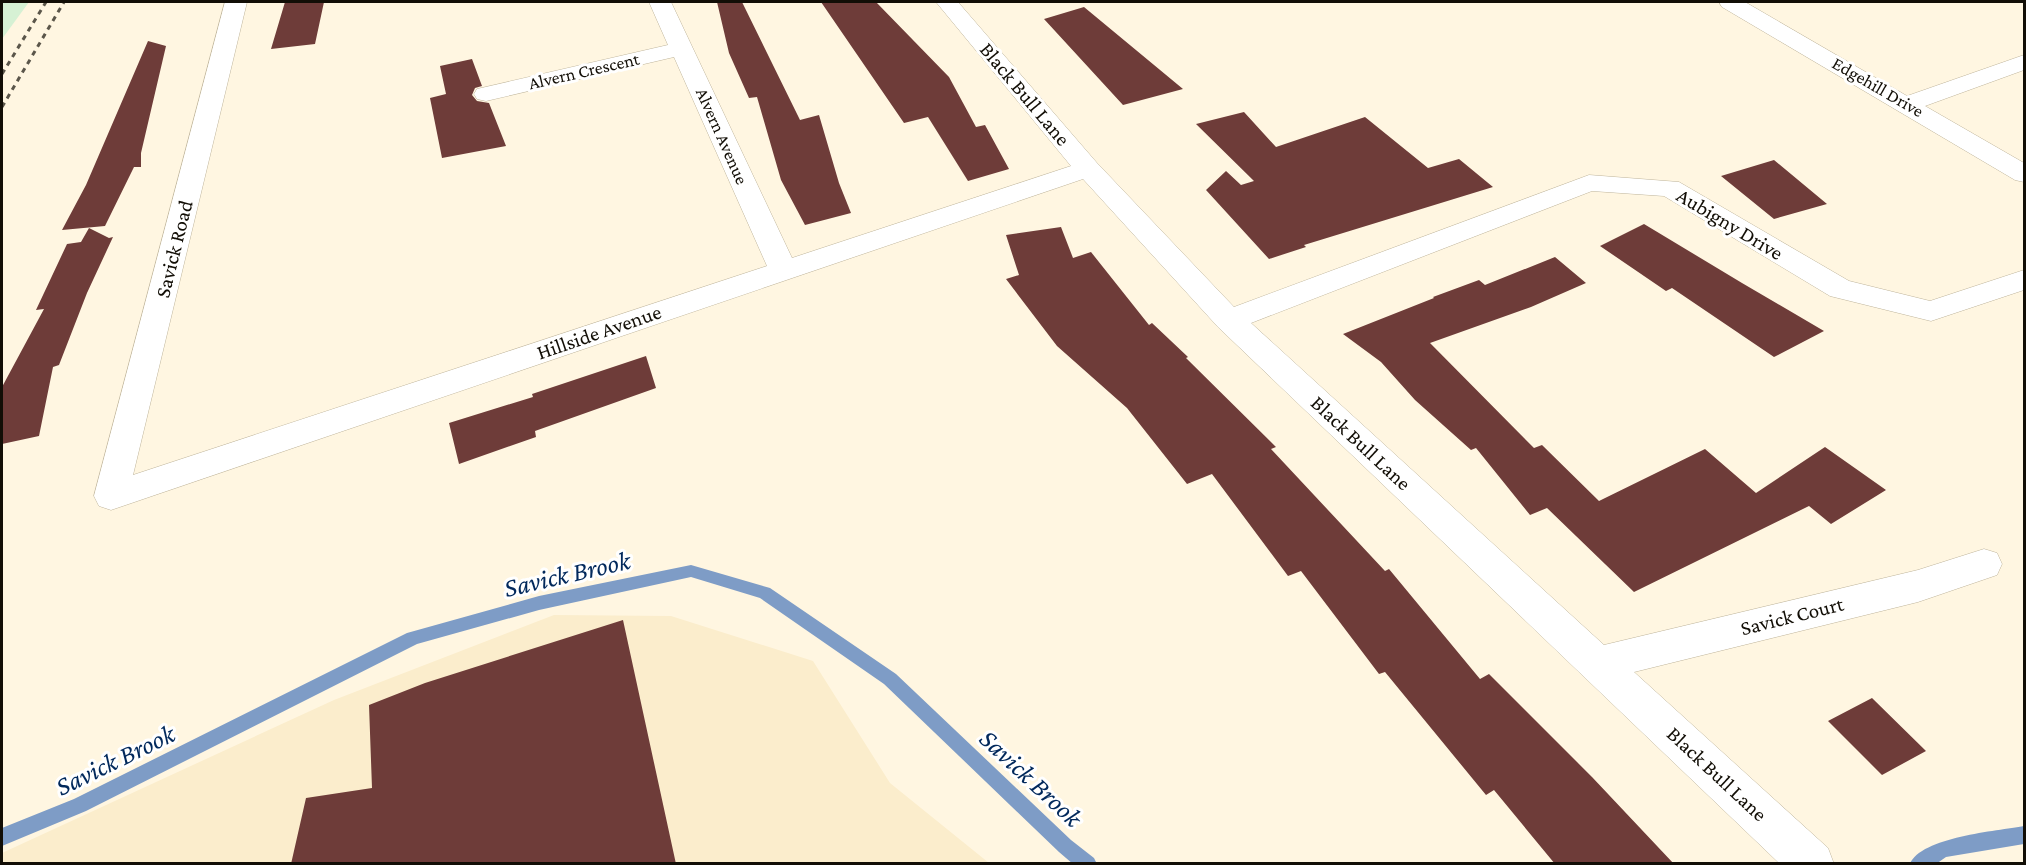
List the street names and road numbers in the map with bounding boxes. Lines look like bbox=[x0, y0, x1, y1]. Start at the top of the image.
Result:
street label: Black Bull Lane bbox=[975, 37, 1075, 151]
street label: Alvern Crescent bbox=[527, 48, 642, 93]
street label: Edgehill Drive bbox=[1829, 53, 1927, 121]
street label: Alvern Avenue bbox=[692, 85, 752, 187]
street label: Aubigny Drive bbox=[1672, 183, 1788, 265]
street label: Savick Road bbox=[150, 198, 198, 300]
street label: Hillside Avenue bbox=[534, 299, 664, 365]
street label: Black Bull Lane bbox=[1306, 391, 1416, 495]
street label: Savick Court bbox=[1738, 591, 1847, 640]
street label: Black Bull Lane bbox=[1662, 722, 1772, 826]

